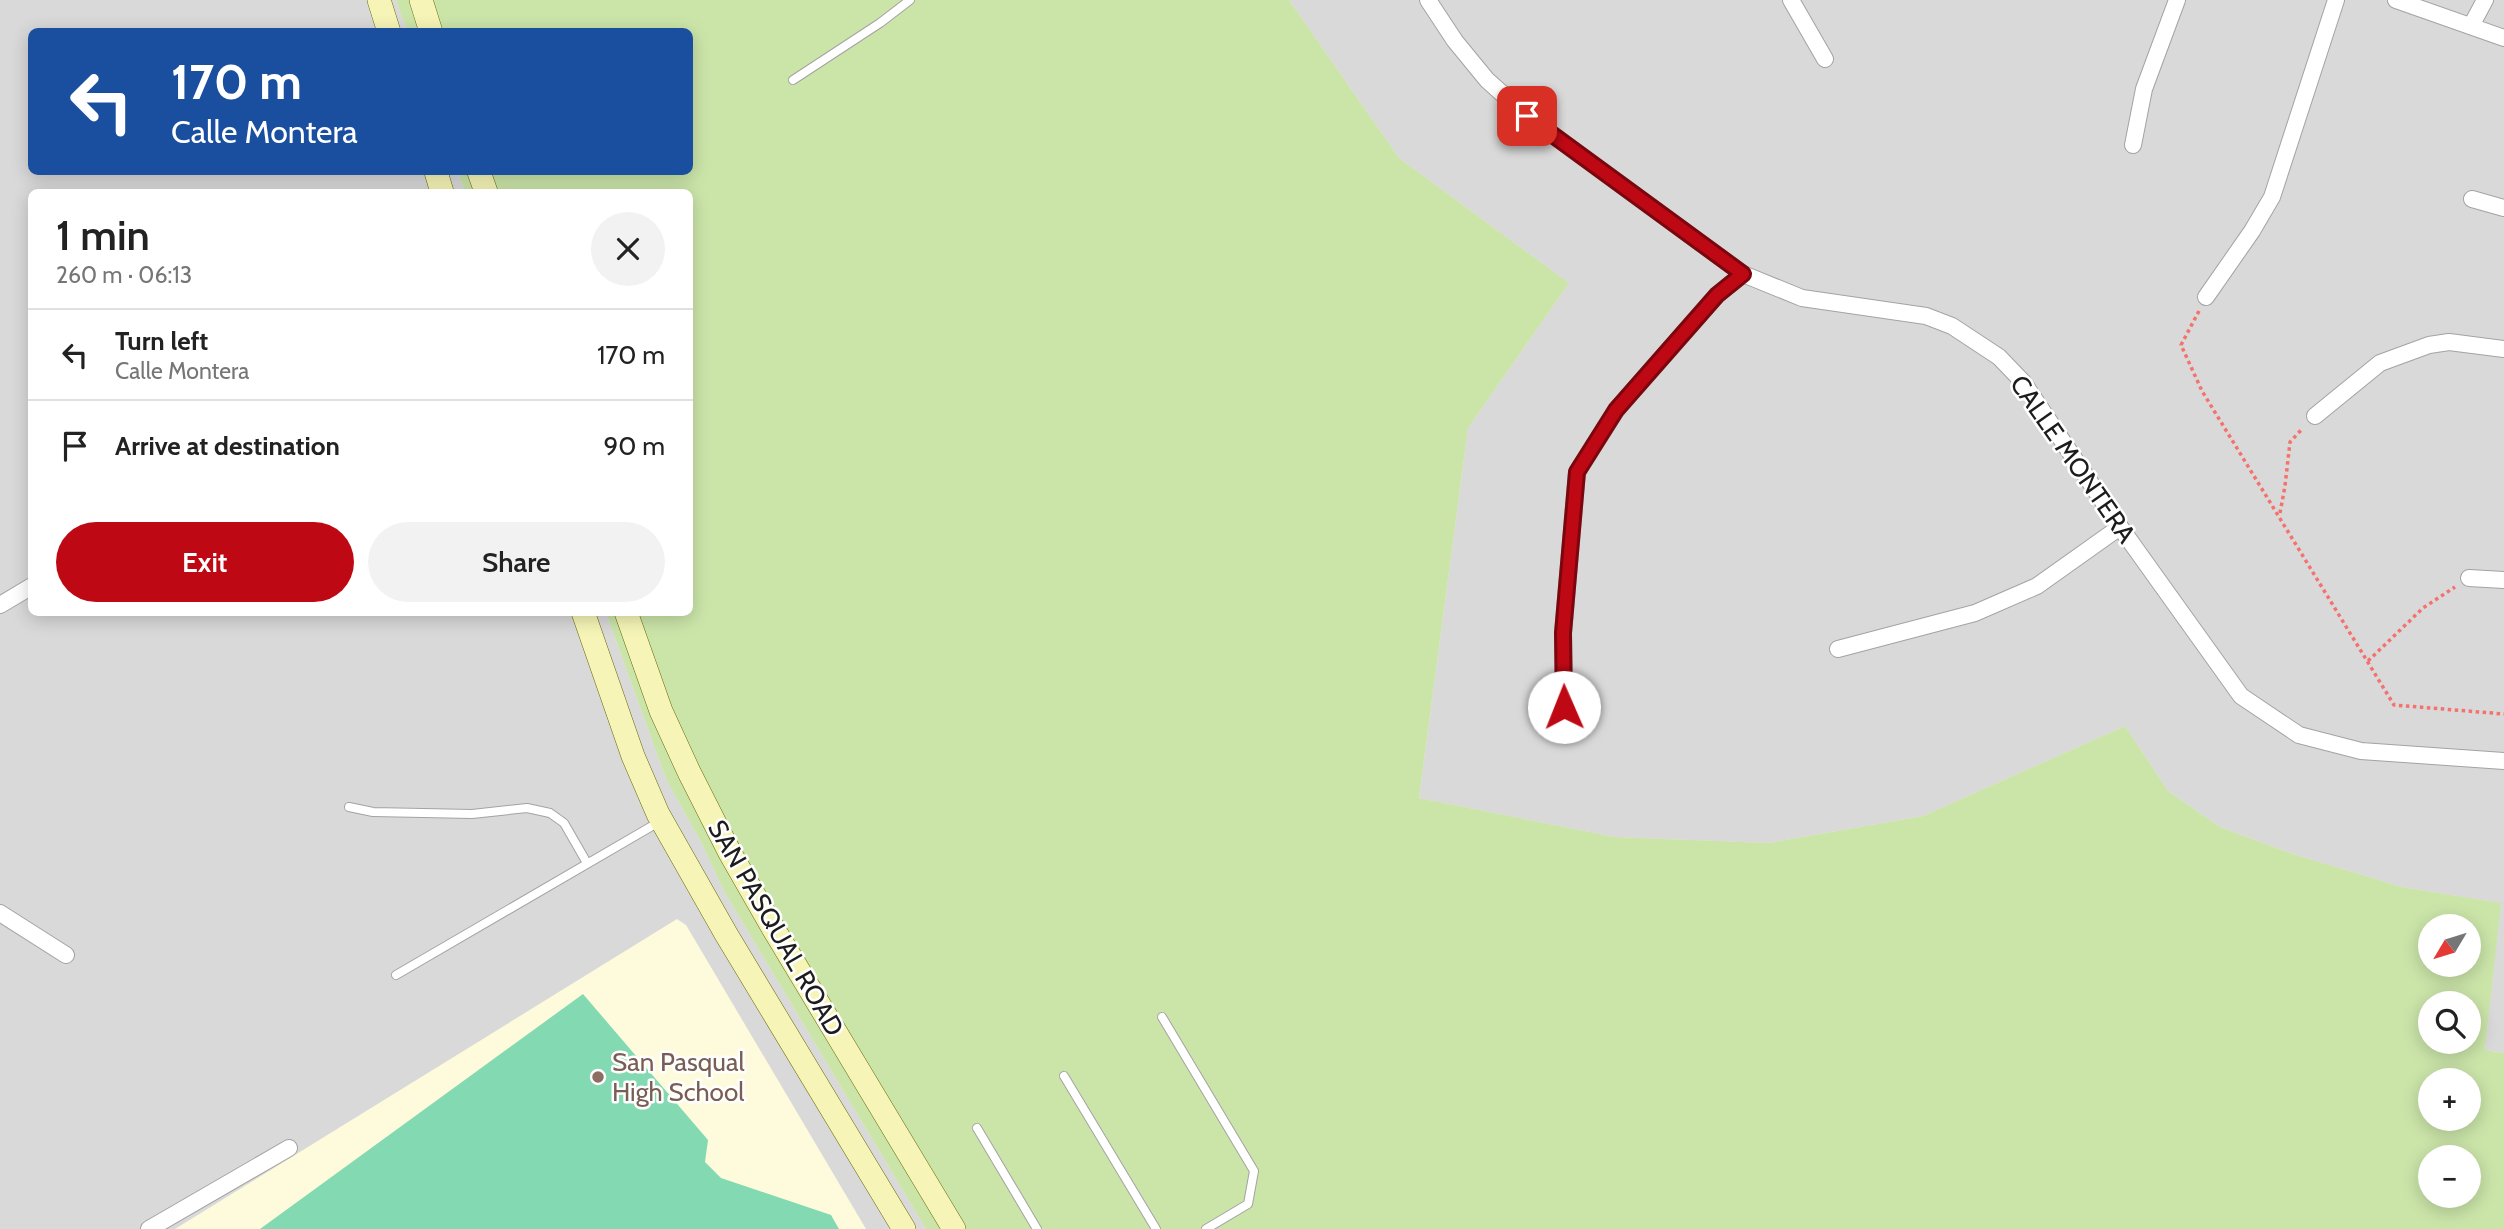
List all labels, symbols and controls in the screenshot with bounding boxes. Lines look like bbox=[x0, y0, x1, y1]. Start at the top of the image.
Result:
text: 170 m bbox=[171, 52, 302, 111]
icon: left bbox=[56, 56, 147, 147]
pin bbox=[1497, 86, 1557, 146]
icon: arrive bbox=[1508, 97, 1546, 135]
text: Calle Montera bbox=[171, 112, 358, 151]
text: 1 min bbox=[56, 209, 150, 261]
button: close bbox=[591, 212, 665, 286]
text: 260 m · 06:13 bbox=[56, 261, 192, 289]
text: Turn left bbox=[115, 325, 208, 357]
icon: left bbox=[56, 336, 94, 374]
text: 170 m bbox=[597, 339, 665, 371]
text: Calle Montera bbox=[115, 357, 249, 385]
street label: CALLE MONTERA bbox=[2003, 369, 2143, 549]
icon: arrive bbox=[56, 427, 94, 465]
text: Arrive at destination bbox=[115, 430, 340, 462]
text: 90 m bbox=[603, 430, 665, 462]
button: Exit bbox=[56, 522, 354, 602]
button: Share bbox=[368, 522, 665, 602]
position arrow bbox=[1527, 670, 1601, 744]
street label: SAN PASQUAL ROAD bbox=[701, 814, 851, 1042]
north arrow bbox=[2418, 914, 2482, 976]
map controls bbox=[2418, 914, 2481, 1208]
button: search bbox=[2418, 991, 2481, 1054]
place label: San Pasqual High School bbox=[612, 1046, 745, 1108]
button: + bbox=[2418, 1068, 2481, 1131]
marker: San Pasqual High School bbox=[590, 1069, 606, 1085]
button: − bbox=[2418, 1145, 2481, 1208]

